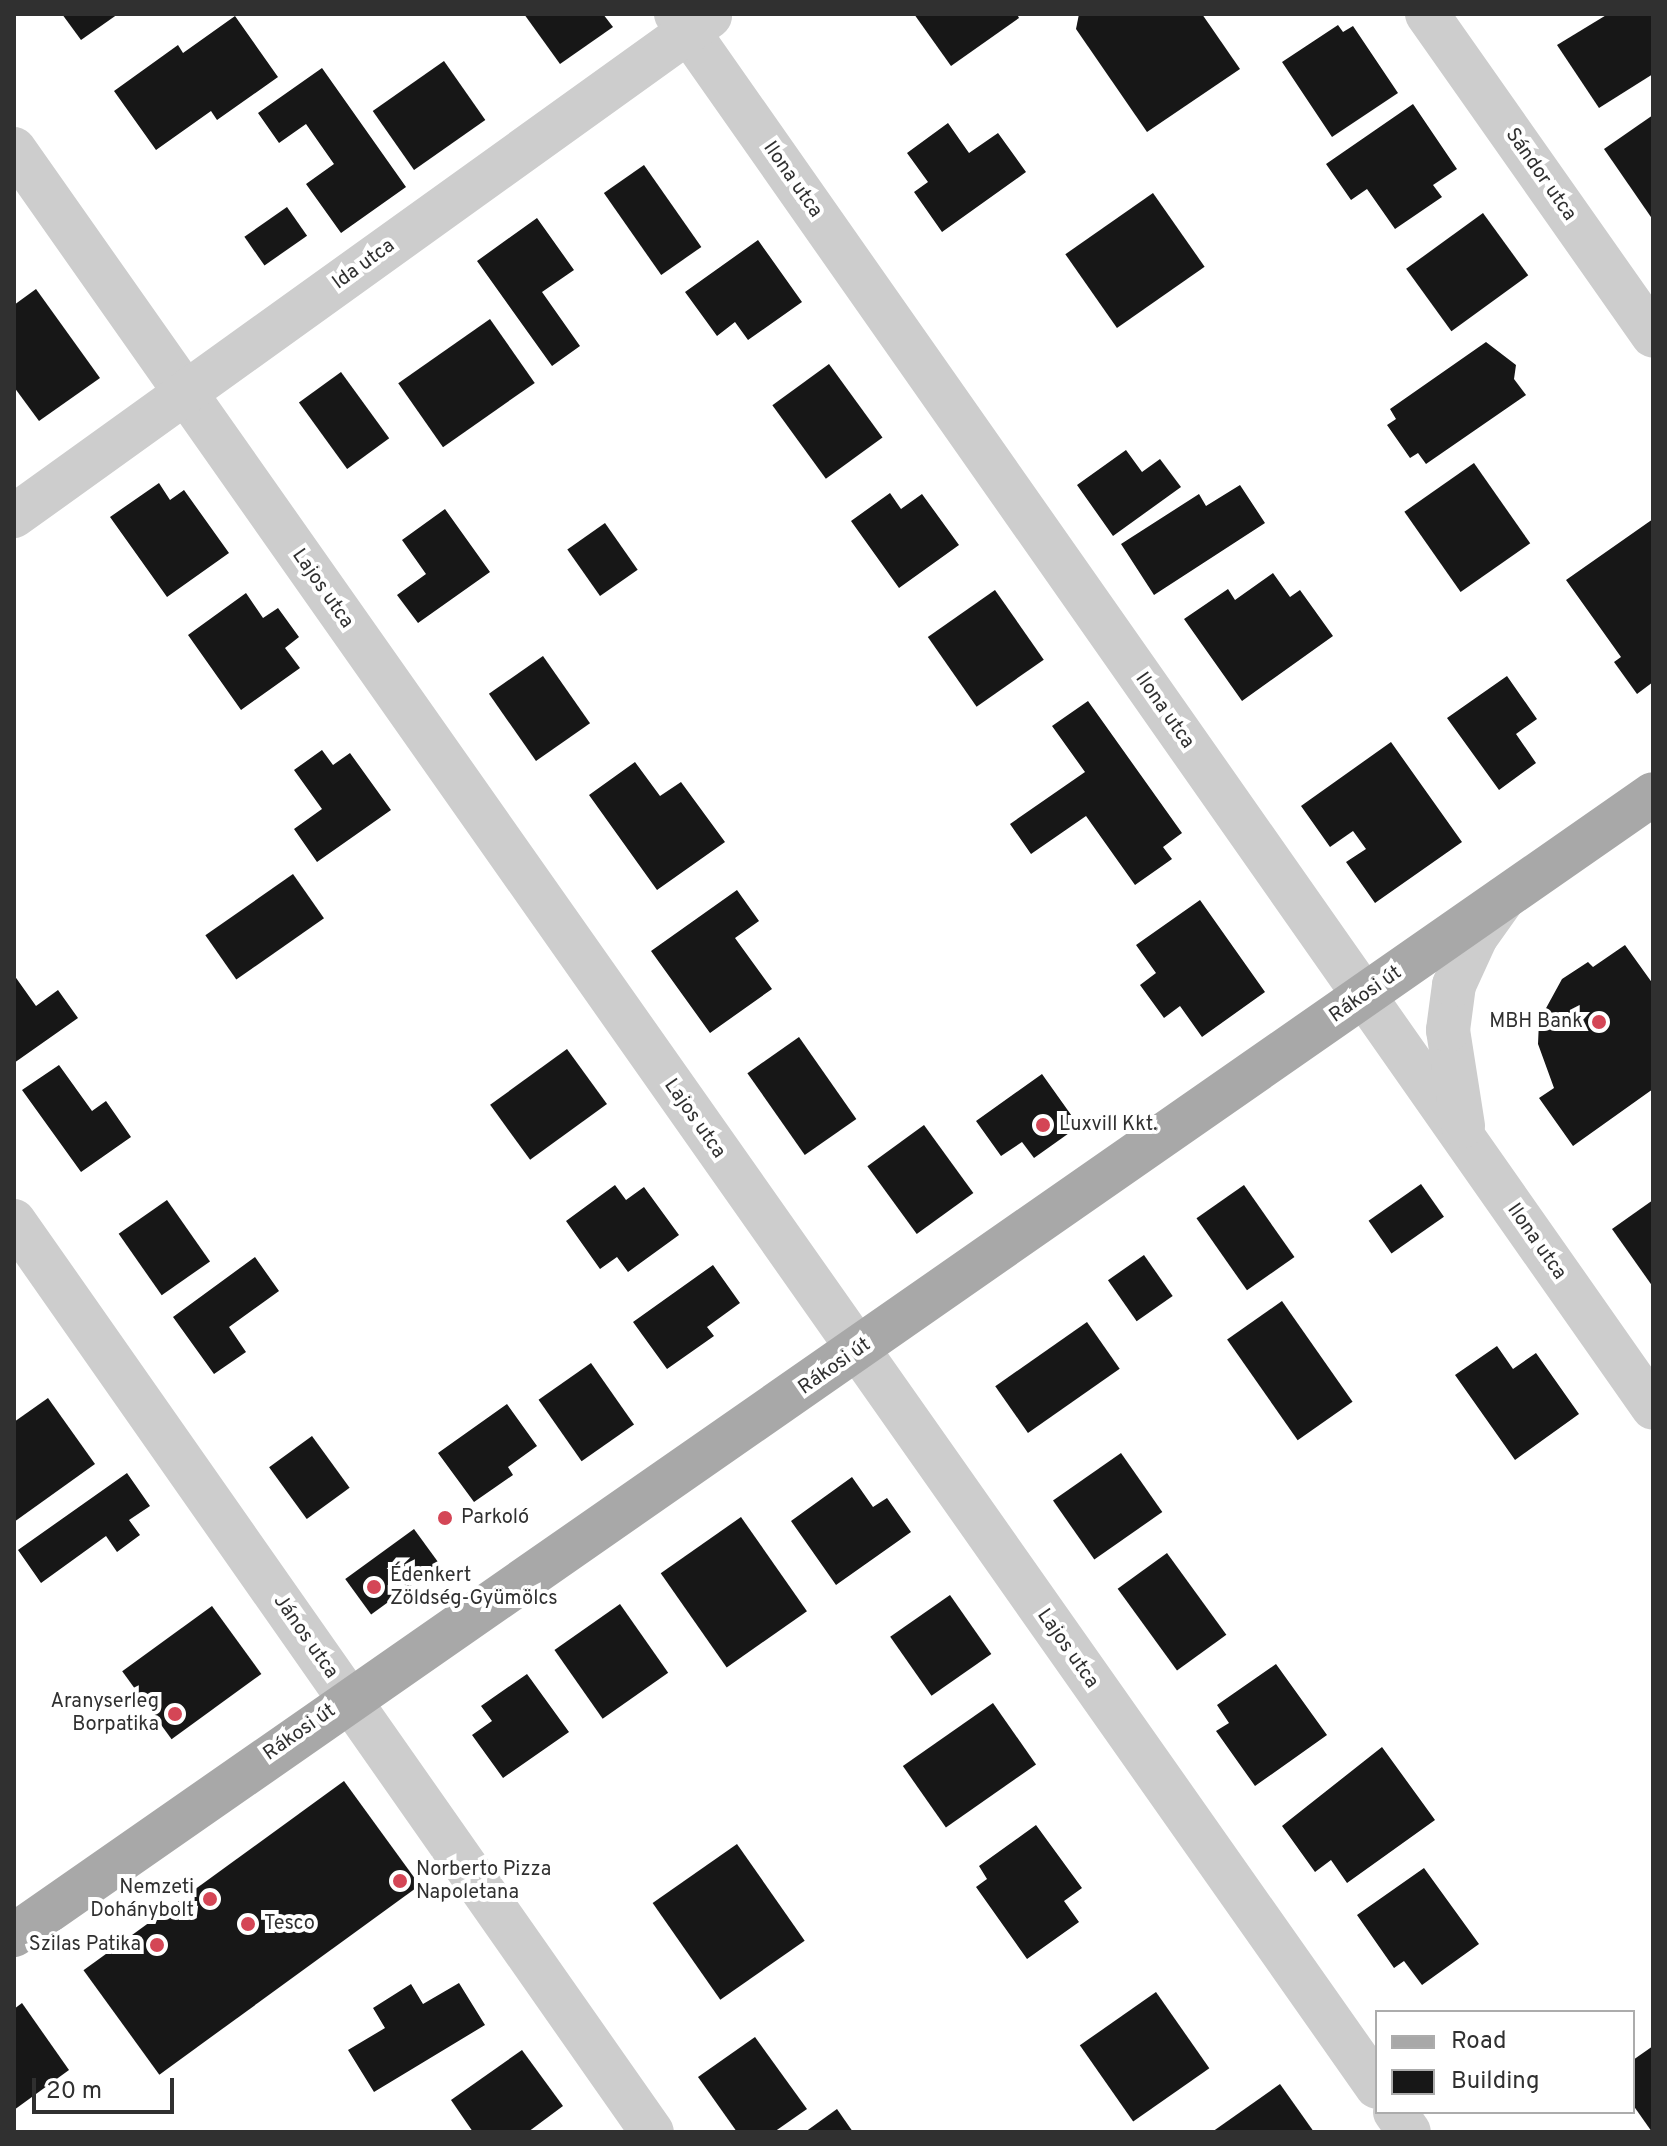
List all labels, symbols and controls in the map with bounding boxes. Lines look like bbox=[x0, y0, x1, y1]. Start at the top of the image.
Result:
street label: Sándor utca bbox=[1499, 124, 1581, 226]
street label: Ilona utca bbox=[757, 137, 827, 223]
street label: Ida utca bbox=[328, 234, 400, 296]
street label: Lajos utca bbox=[286, 545, 358, 633]
street label: Ilona utca bbox=[1129, 668, 1199, 754]
street label: Rákosi út bbox=[1325, 961, 1407, 1029]
place label: MBH Bank bbox=[1489, 1010, 1583, 1034]
marker: MBH Bank bbox=[1590, 1013, 1608, 1031]
street label: Lajos utca bbox=[658, 1075, 730, 1163]
place label: Luxvill Kkt. bbox=[1059, 1113, 1157, 1137]
marker: Luxvill Kkt. bbox=[1034, 1116, 1052, 1134]
street label: Ilona utca bbox=[1501, 1199, 1571, 1285]
street label: Rákosi út bbox=[794, 1333, 876, 1401]
place label: Parkoló bbox=[461, 1506, 529, 1530]
marker: Parkoló bbox=[436, 1509, 454, 1527]
place label: Édenkert Zöldség-Gyümölcs bbox=[390, 1564, 558, 1611]
marker: Édenkert Zöldség-Gyümölcs bbox=[365, 1578, 383, 1596]
street label: János utca bbox=[267, 1590, 343, 1684]
street label: Lajos utca bbox=[1031, 1605, 1103, 1693]
place label: Aranyserleg Borpatika bbox=[50, 1690, 159, 1737]
street label: Rákosi út bbox=[259, 1699, 341, 1767]
marker: Aranyserleg Borpatika bbox=[166, 1705, 184, 1723]
place label: Norberto Pizza Napoletana bbox=[416, 1858, 551, 1905]
marker: Norberto Pizza Napoletana bbox=[391, 1872, 409, 1890]
place label: Nemzeti Dohánybolt bbox=[90, 1876, 194, 1923]
marker: Nemzeti Dohánybolt bbox=[201, 1890, 219, 1908]
place label: Tesco bbox=[264, 1912, 315, 1936]
marker: Tesco bbox=[239, 1915, 257, 1933]
place label: Szilas Patika bbox=[29, 1933, 141, 1957]
marker: Szilas Patika bbox=[148, 1936, 166, 1954]
legend bbox=[1375, 2010, 1635, 2114]
text: Road bbox=[1451, 2027, 1507, 2057]
scale bar bbox=[36, 2062, 178, 2112]
text: Building bbox=[1451, 2067, 1540, 2097]
text: 20 m bbox=[46, 2077, 102, 2107]

